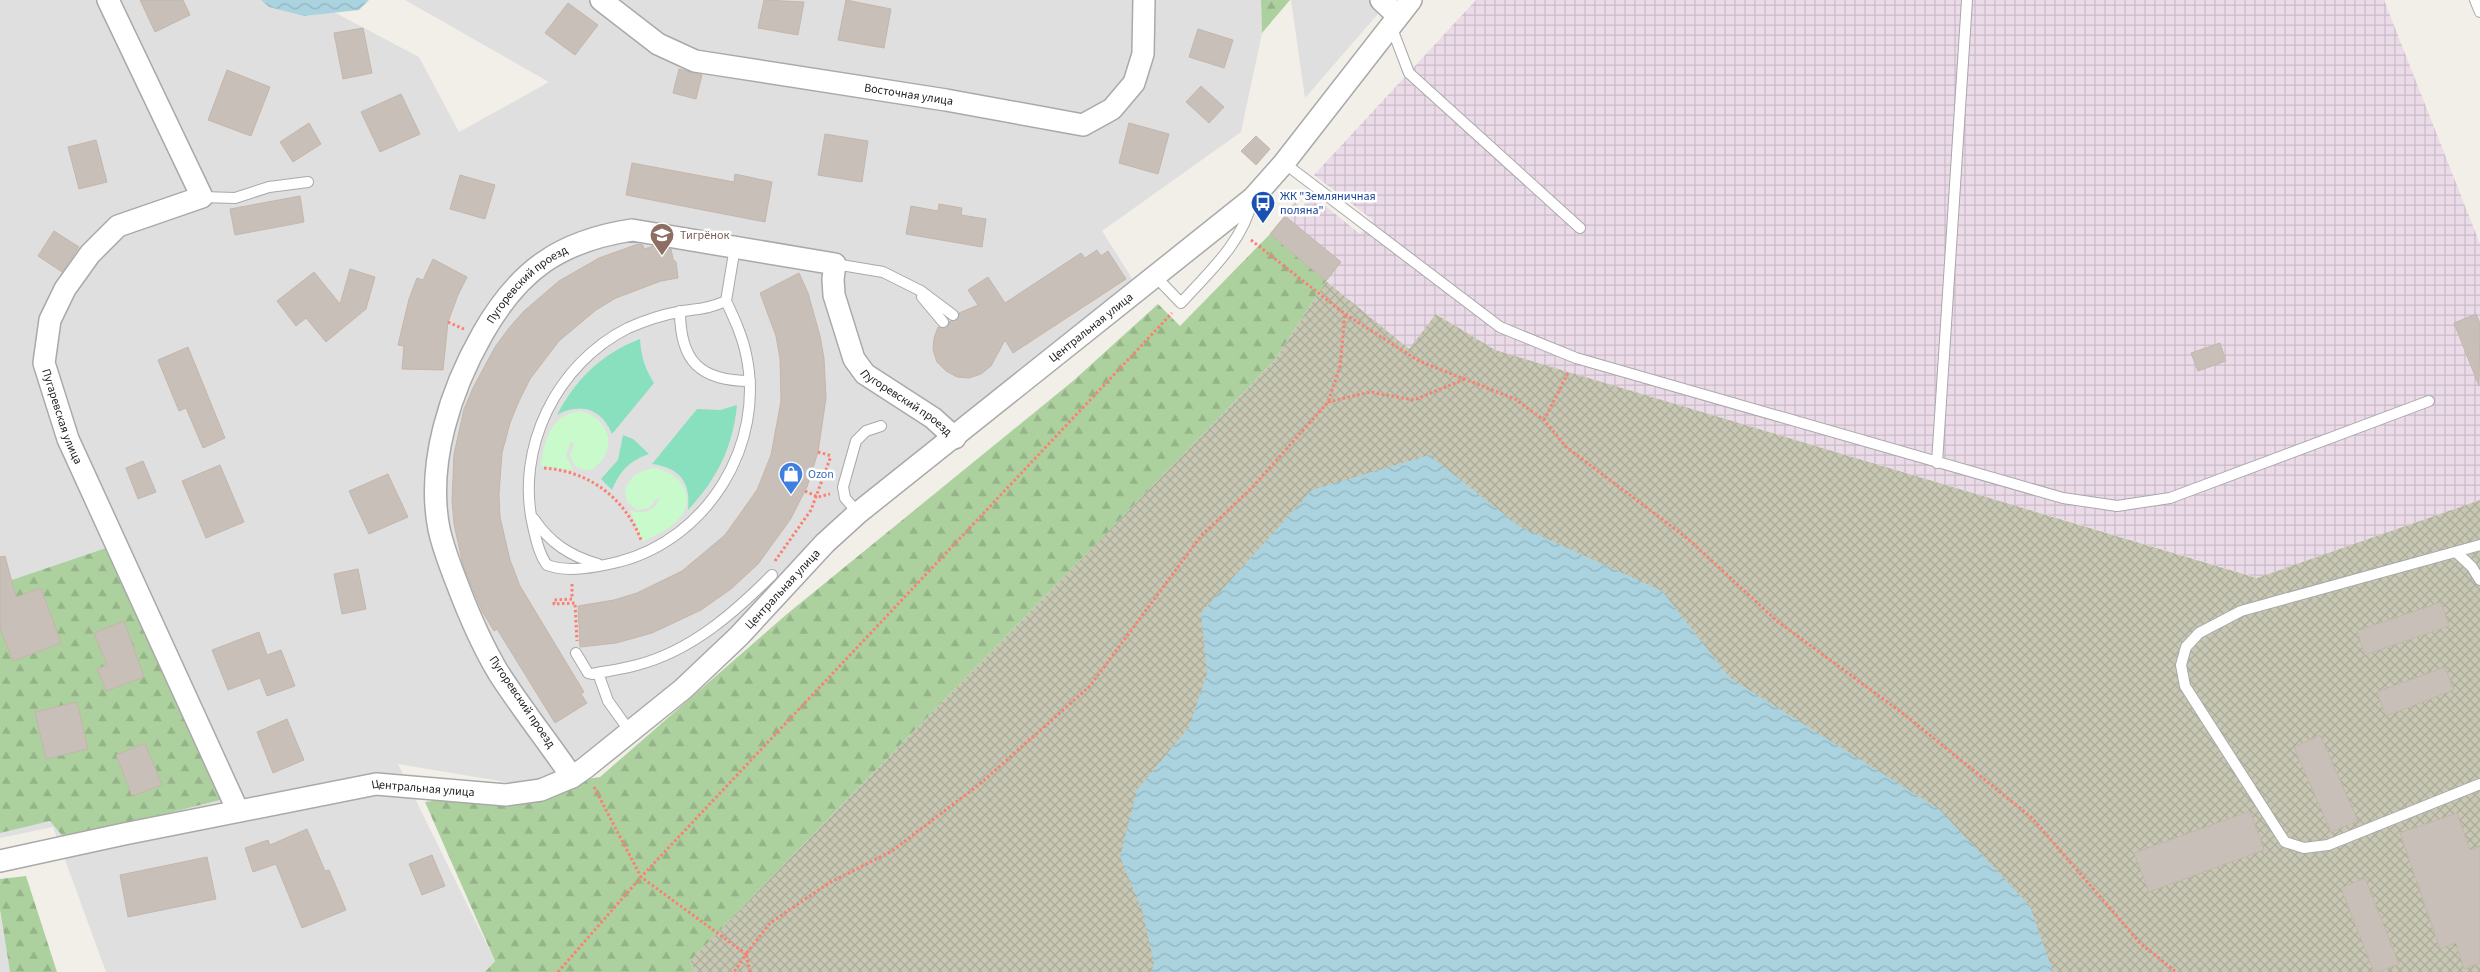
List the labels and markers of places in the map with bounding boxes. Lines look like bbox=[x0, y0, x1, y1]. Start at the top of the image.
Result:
place label: ЖК "Земляничная поляна" bbox=[1280, 188, 1376, 219]
bus stop icon: ЖК "Земляничная поляна" bbox=[1250, 190, 1276, 224]
school or university icon: Тигрёнок bbox=[649, 222, 675, 256]
place label: Тигрёнок bbox=[680, 227, 729, 244]
shop icon: Ozon bbox=[778, 461, 804, 495]
place label: Ozon bbox=[808, 466, 834, 483]

